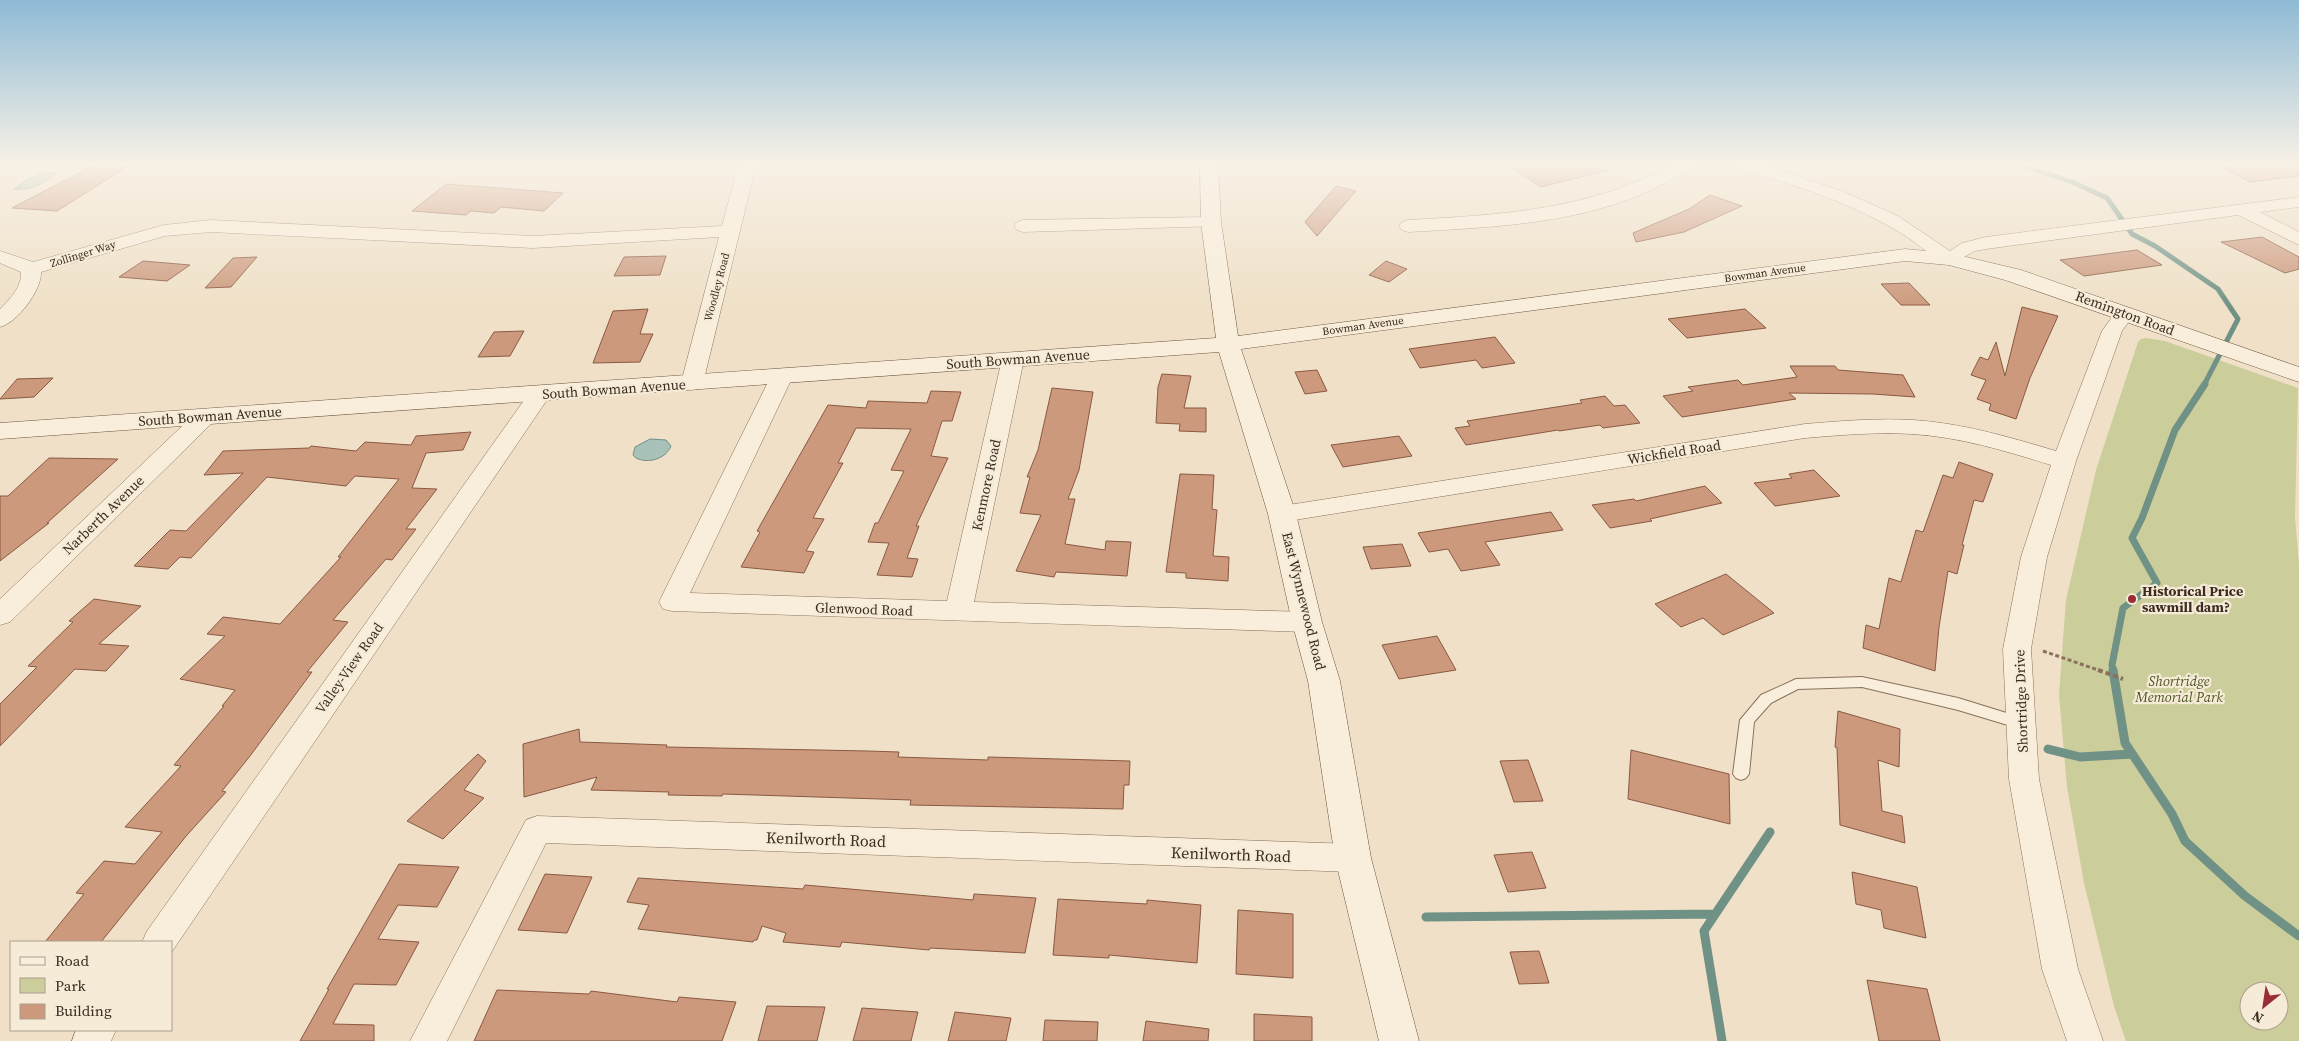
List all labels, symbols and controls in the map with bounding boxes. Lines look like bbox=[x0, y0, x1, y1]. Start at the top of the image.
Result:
street label: Zollinger Way bbox=[49, 237, 118, 271]
street label: Woodley Road bbox=[701, 251, 734, 323]
street label: Bowman Avenue bbox=[1723, 260, 1807, 286]
street label: Remington Road bbox=[2073, 286, 2178, 340]
street label: Bowman Avenue bbox=[1321, 313, 1405, 339]
street label: South Bowman Avenue bbox=[946, 344, 1090, 374]
street label: South Bowman Avenue bbox=[542, 374, 686, 404]
street label: South Bowman Avenue bbox=[138, 401, 282, 431]
street label: Wickfield Road bbox=[1626, 435, 1722, 469]
street label: Kenmore Road bbox=[967, 437, 1005, 533]
street label: Narberth Avenue bbox=[58, 471, 148, 559]
street label: East Wynnewood Road bbox=[1277, 530, 1331, 672]
place label: Historical Price sawmill dam? bbox=[2142, 581, 2243, 617]
marker: Historical Price sawmill dam? bbox=[2126, 593, 2138, 605]
street label: Glenwood Road bbox=[815, 597, 913, 621]
street label: Valley-View Road bbox=[310, 618, 388, 718]
street label: Shortridge Drive bbox=[2009, 649, 2033, 753]
park label: Shortridge Memorial Park bbox=[2134, 671, 2223, 707]
street label: Kenilworth Road bbox=[766, 826, 886, 852]
street label: Kenilworth Road bbox=[1171, 841, 1291, 867]
legend bbox=[10, 941, 172, 1031]
text: Road bbox=[55, 950, 89, 971]
text: Park bbox=[55, 975, 87, 996]
north arrow bbox=[2239, 981, 2289, 1031]
text: Building bbox=[55, 1000, 112, 1021]
text: N bbox=[2248, 1006, 2267, 1028]

